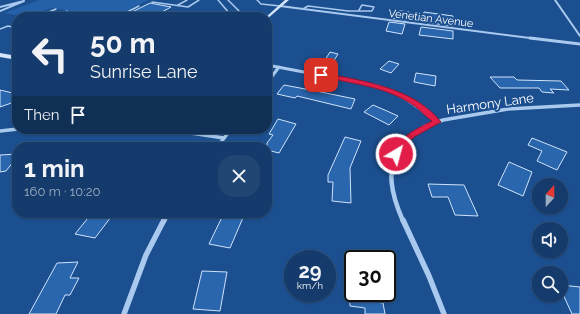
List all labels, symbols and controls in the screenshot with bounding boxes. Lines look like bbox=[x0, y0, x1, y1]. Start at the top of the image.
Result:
street label: Venetian Avenue bbox=[388, 7, 475, 30]
text: 50 m bbox=[90, 27, 156, 60]
icon: left bbox=[24, 28, 76, 80]
pin bbox=[304, 58, 338, 92]
text: Sunrise Lane bbox=[90, 61, 198, 82]
icon: arrive bbox=[310, 64, 332, 86]
street label: Harmony Lane bbox=[445, 90, 535, 117]
icon: arrive bbox=[67, 104, 89, 126]
text: Then bbox=[24, 106, 59, 124]
position arrow bbox=[375, 133, 417, 175]
text: 1 min bbox=[24, 154, 85, 183]
button: close bbox=[218, 155, 260, 197]
north arrow bbox=[532, 178, 568, 214]
map controls bbox=[532, 178, 568, 302]
text: 160 m · 10:20 bbox=[24, 184, 100, 199]
button: sound bbox=[532, 222, 568, 258]
speed limit sign: 30 bbox=[344, 250, 396, 302]
text: 29 bbox=[298, 259, 322, 283]
button: search bbox=[532, 266, 568, 302]
text: km/h bbox=[297, 280, 323, 291]

